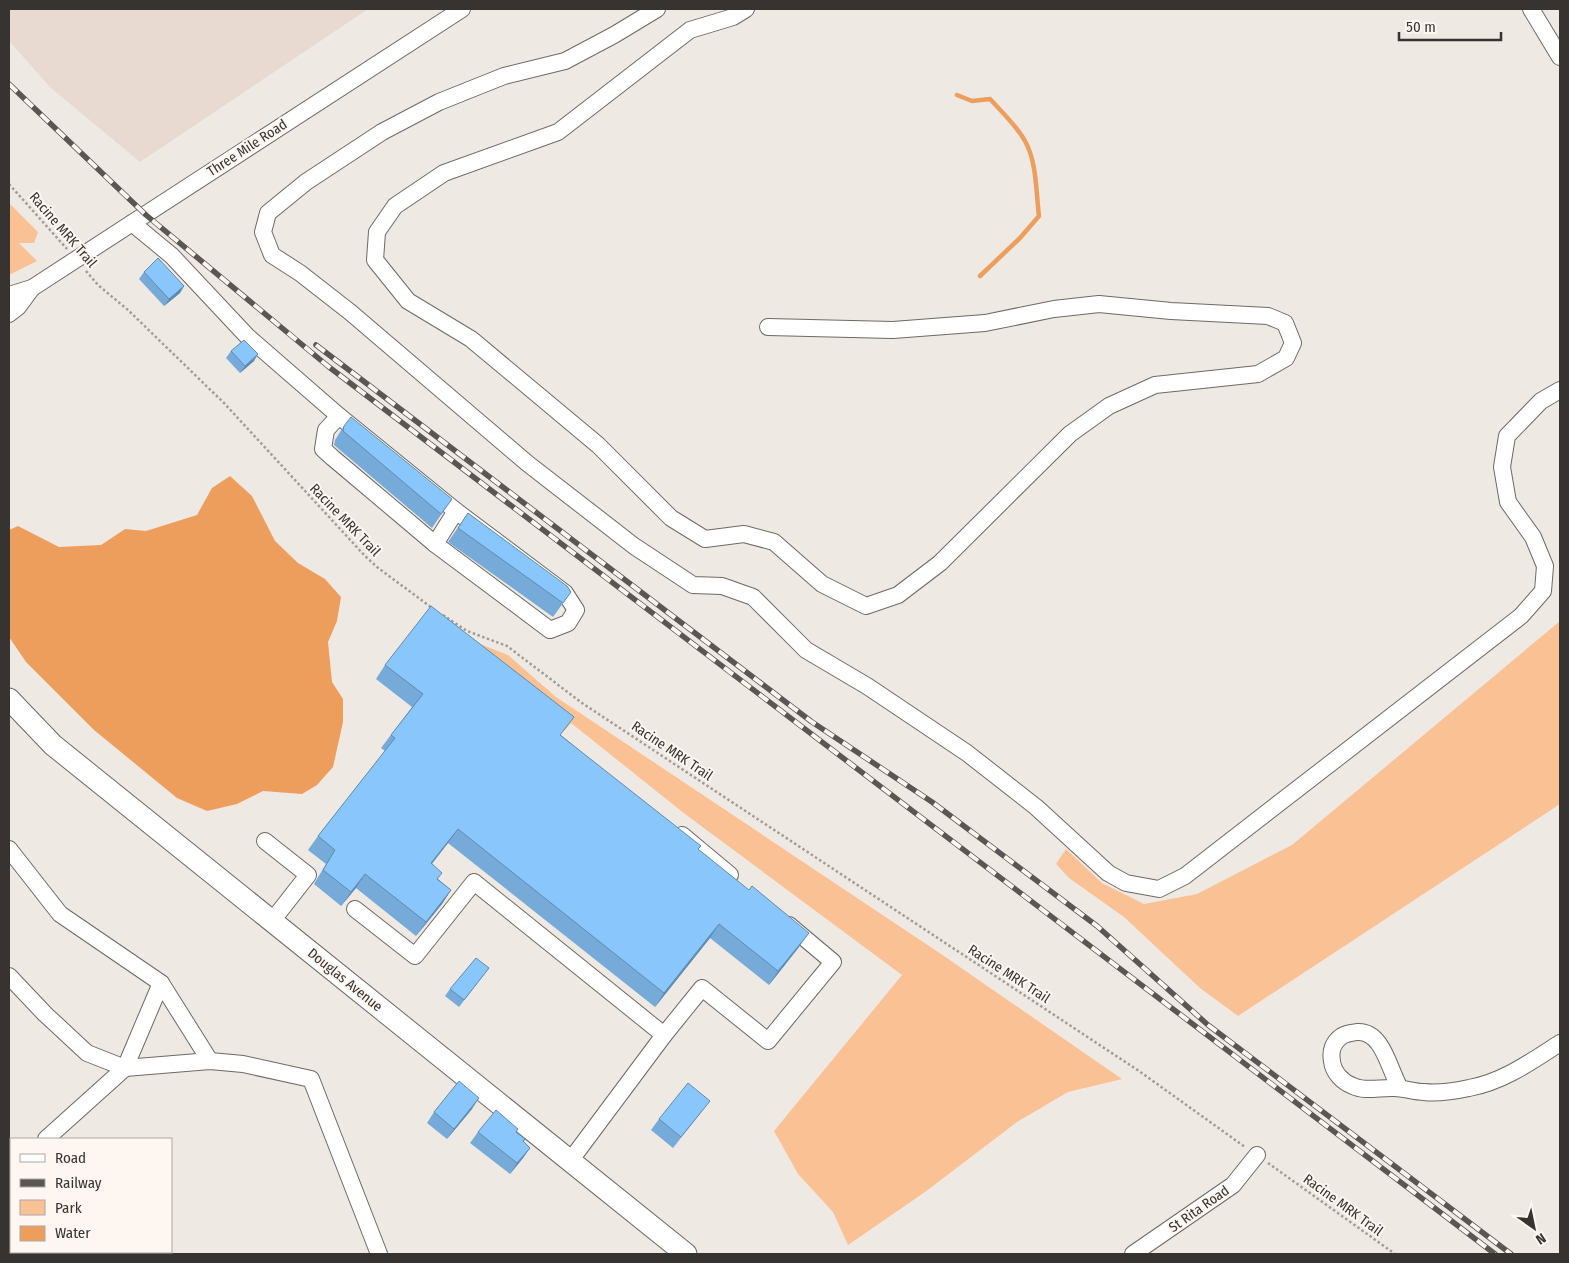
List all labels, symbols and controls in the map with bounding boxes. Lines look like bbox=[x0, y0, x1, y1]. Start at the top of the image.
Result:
scale bar bbox=[1399, 10, 1502, 42]
text: 50 m bbox=[1406, 18, 1436, 36]
street label: Three Mile Road bbox=[204, 116, 290, 180]
street label: Racine MRK Trail bbox=[26, 189, 101, 271]
street label: Racine MRK Trail bbox=[306, 480, 384, 560]
street label: Racine MRK Trail bbox=[628, 718, 716, 785]
street label: Racine MRK Trail bbox=[965, 941, 1053, 1007]
street label: Douglas Avenue bbox=[304, 945, 386, 1015]
legend bbox=[10, 1138, 172, 1253]
text: Road bbox=[55, 1149, 86, 1167]
street label: Racine MRK Trail bbox=[1300, 1170, 1386, 1240]
text: Railway bbox=[55, 1174, 102, 1192]
street label: St Rita Road bbox=[1166, 1182, 1232, 1236]
text: Park bbox=[55, 1199, 82, 1217]
north arrow bbox=[1509, 1203, 1559, 1253]
text: Water bbox=[55, 1224, 91, 1242]
text: N bbox=[1533, 1229, 1549, 1248]

